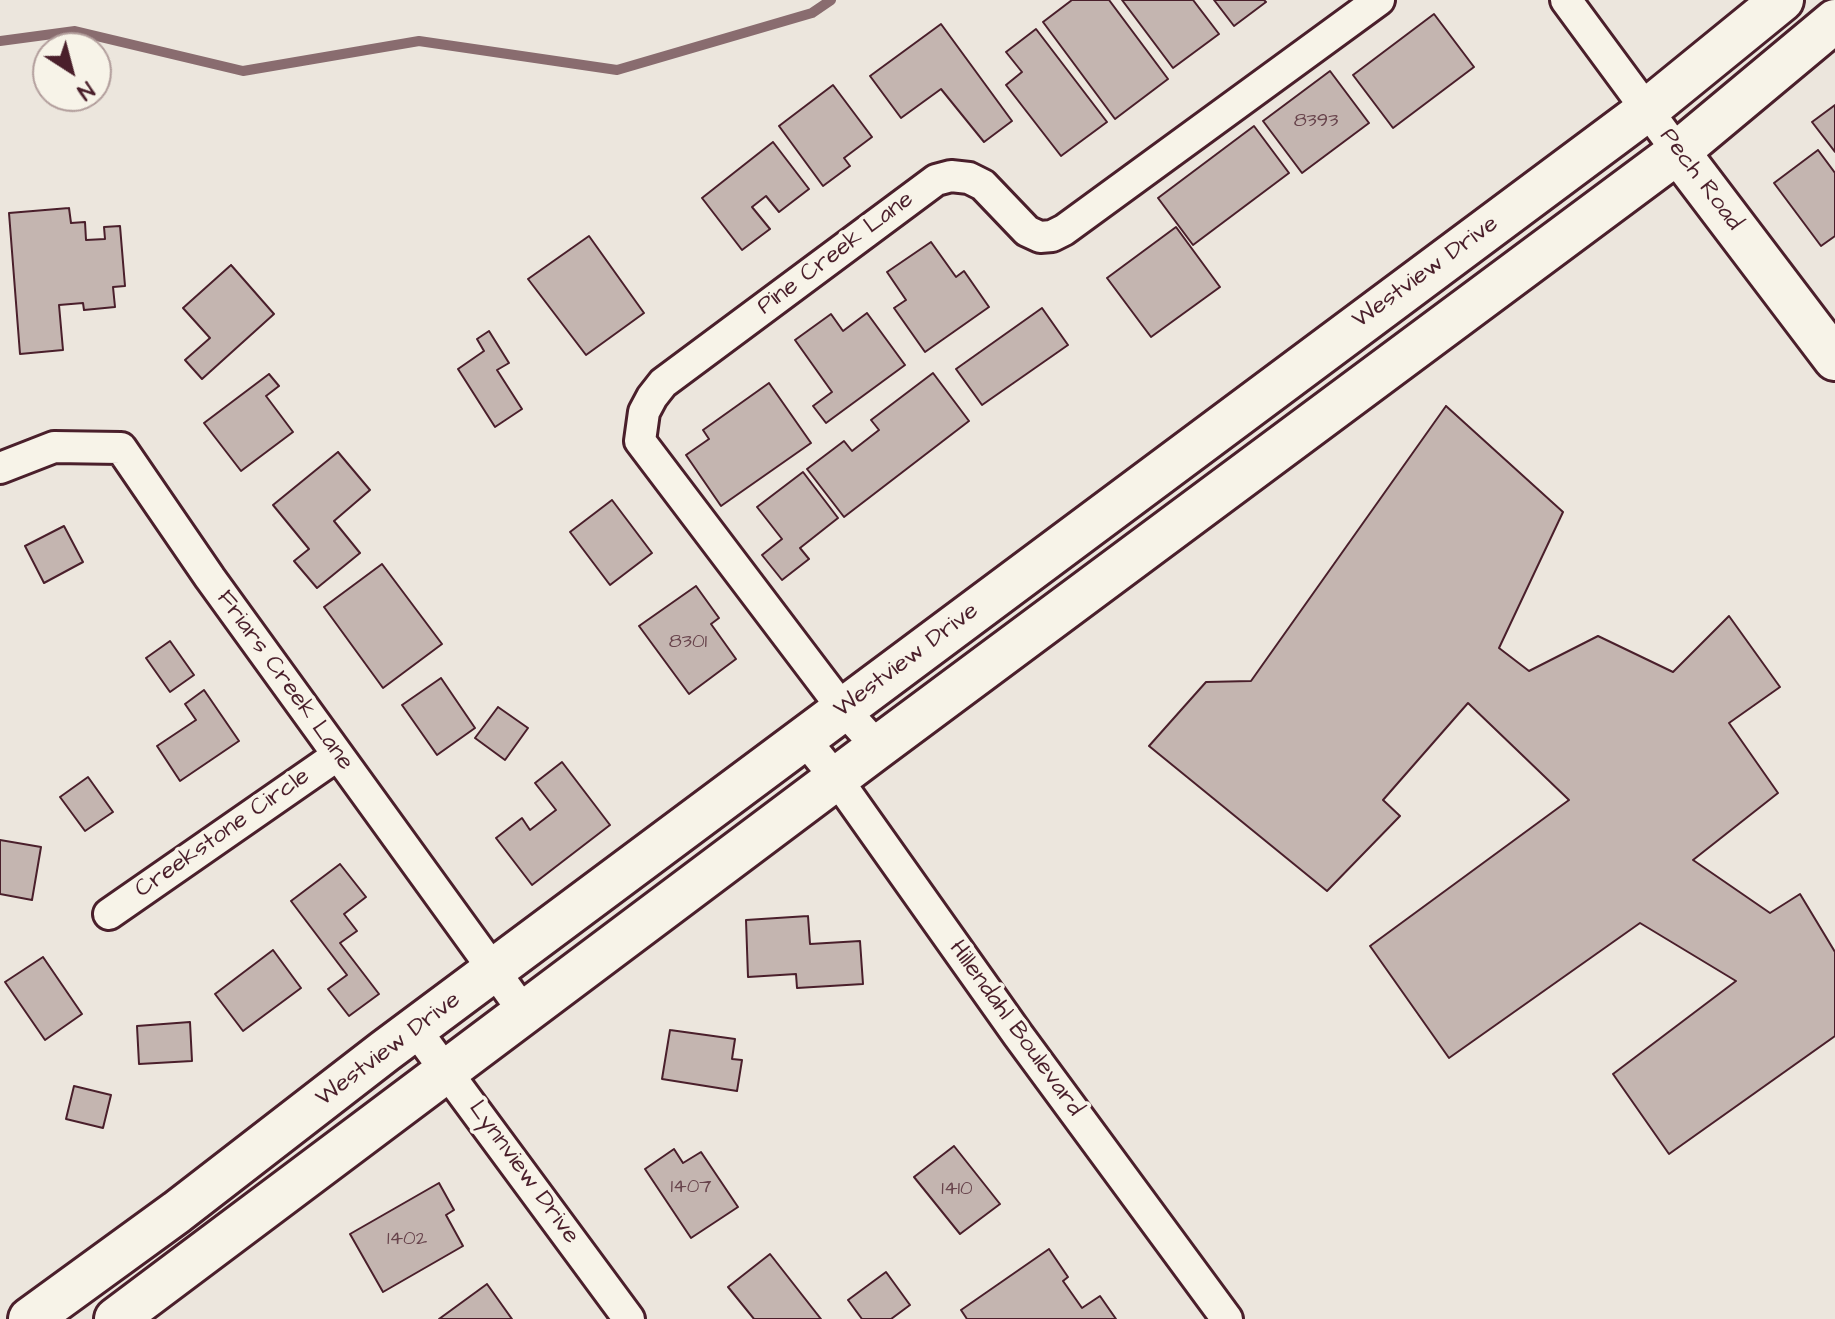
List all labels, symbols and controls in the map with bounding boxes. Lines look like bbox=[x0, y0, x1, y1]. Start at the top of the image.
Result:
north arrow bbox=[32, 32, 112, 112]
text: N bbox=[71, 74, 100, 107]
house number: 8393 bbox=[1294, 110, 1338, 134]
street label: Pech Road bbox=[1652, 123, 1748, 237]
street label: Pine Creek Lane bbox=[752, 186, 920, 322]
street label: Westview Drive bbox=[1347, 210, 1505, 336]
street label: Friars Creek Lane bbox=[209, 586, 359, 776]
street label: Westview Drive bbox=[829, 597, 985, 725]
house number: 8301 bbox=[669, 631, 707, 655]
street label: Creekstone Circle bbox=[130, 763, 316, 905]
street label: Hillendahl Boulevard bbox=[942, 936, 1088, 1122]
street label: Westview Drive bbox=[311, 986, 467, 1114]
street label: Lynnview Drive bbox=[461, 1096, 585, 1250]
house number: 1407 bbox=[670, 1176, 712, 1200]
house number: 1410 bbox=[941, 1178, 973, 1202]
house number: 1402 bbox=[387, 1228, 427, 1252]

